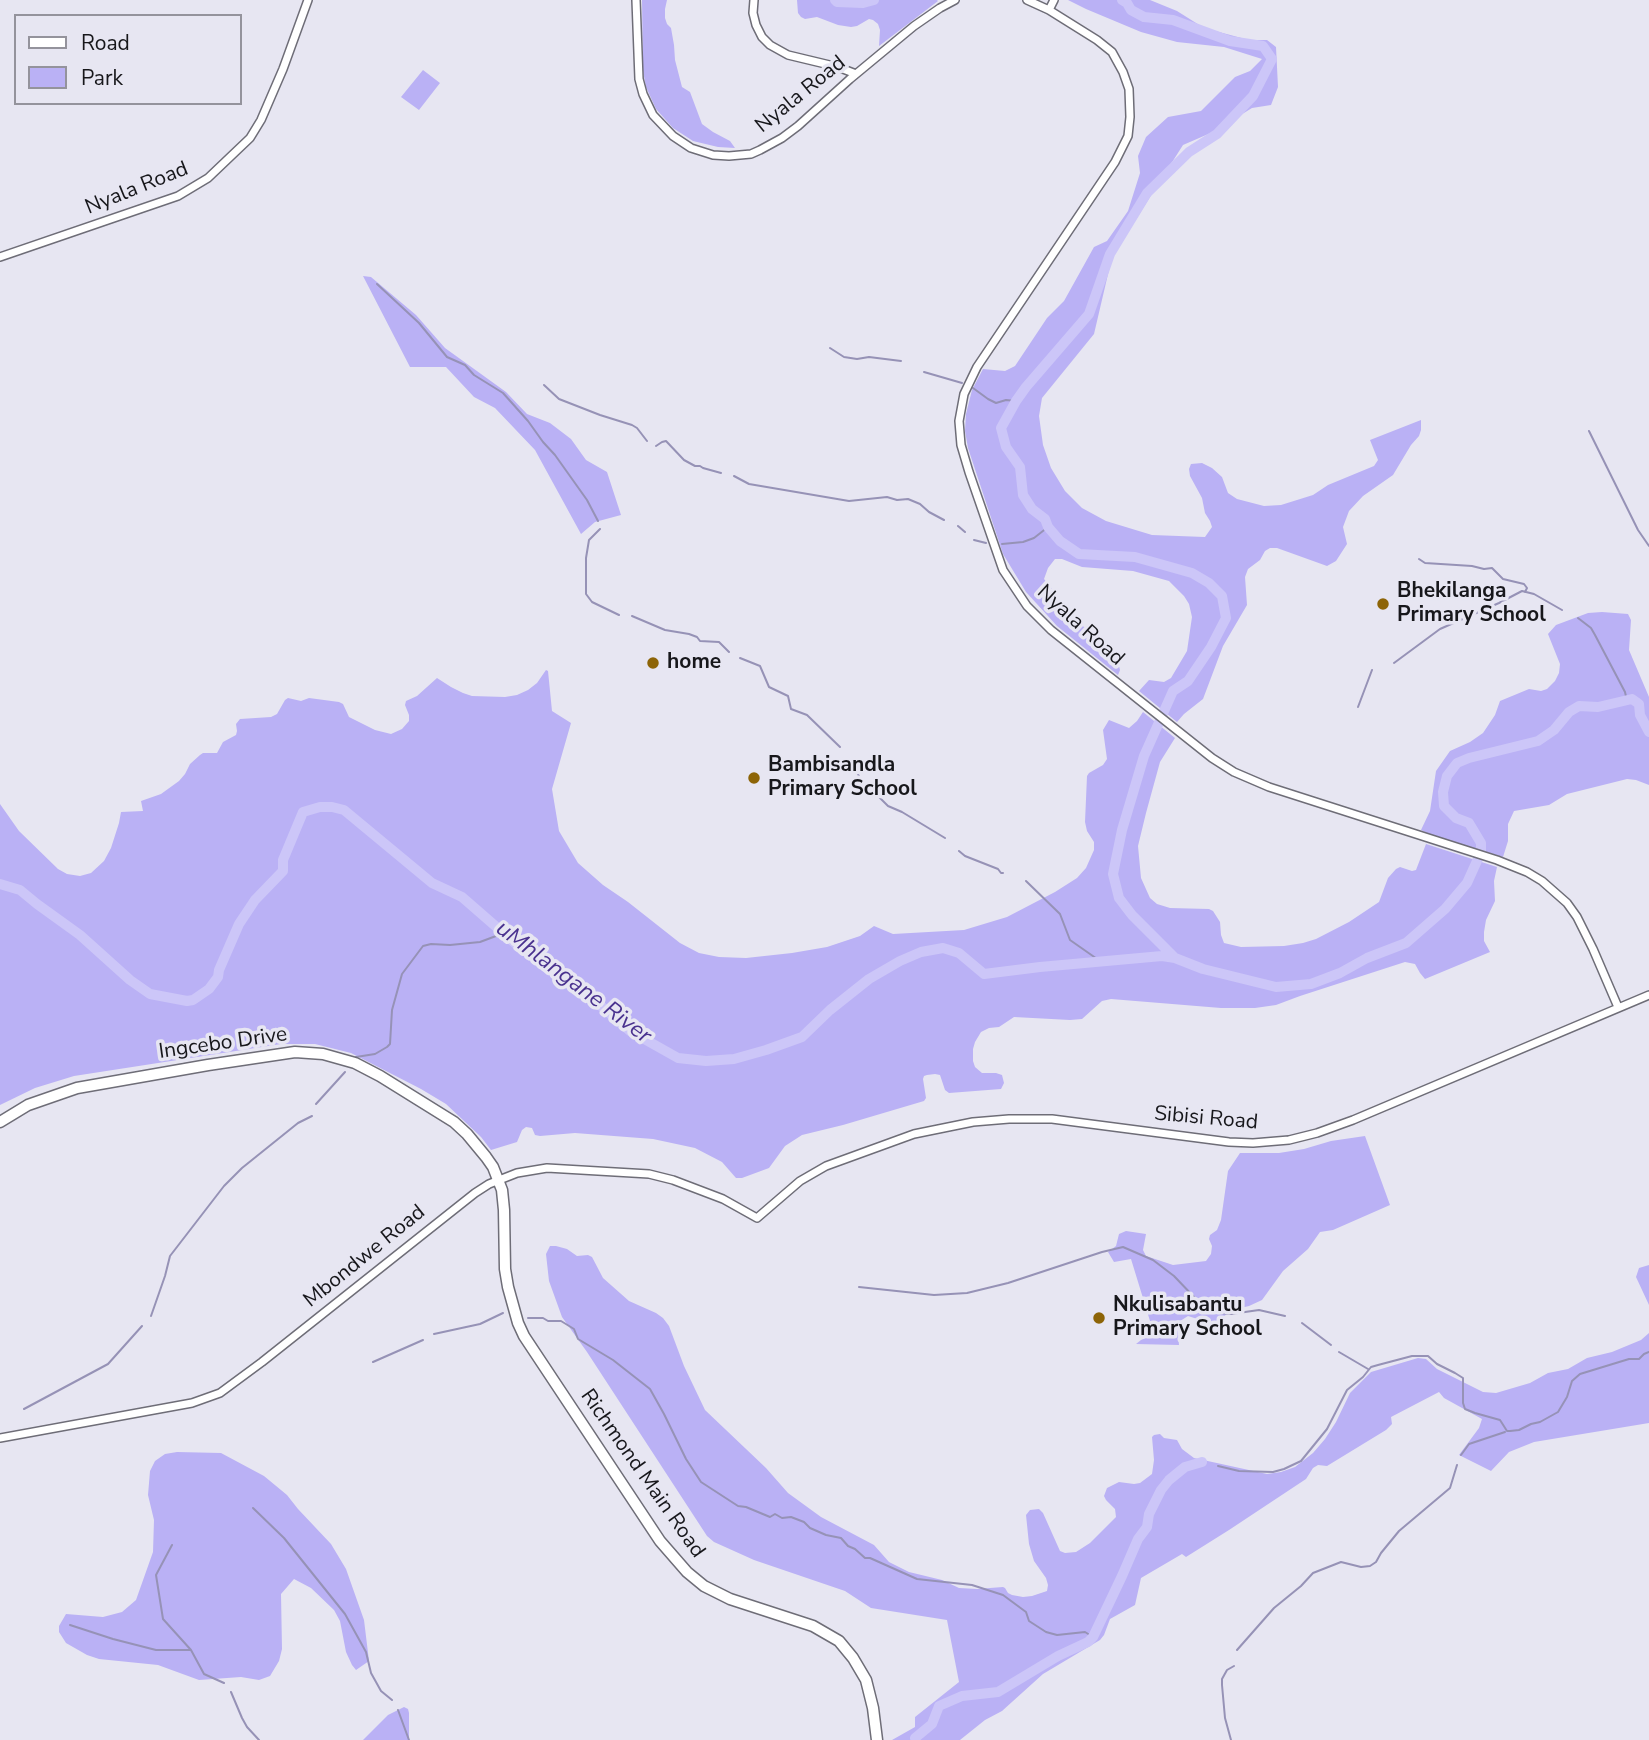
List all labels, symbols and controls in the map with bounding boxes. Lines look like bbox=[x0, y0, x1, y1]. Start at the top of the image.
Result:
legend bbox=[14, 14, 242, 105]
text: Road bbox=[81, 29, 130, 57]
street label: Nyala Road bbox=[751, 51, 851, 139]
text: Park bbox=[81, 64, 123, 92]
street label: Nyala Road bbox=[82, 157, 192, 221]
place label: Bhekilanga Primary School bbox=[1397, 579, 1546, 629]
street label: Nyala Road bbox=[1031, 580, 1129, 672]
marker: Bhekilanga Primary School bbox=[1375, 596, 1391, 612]
place label: home bbox=[667, 650, 721, 676]
marker: home bbox=[645, 655, 661, 671]
place label: Bambisandla Primary School bbox=[768, 753, 917, 803]
marker: Bambisandla Primary School bbox=[746, 770, 762, 786]
water label: uMhlangane River bbox=[490, 916, 656, 1050]
street label: Ingcebo Drive bbox=[157, 1023, 289, 1065]
street label: Sibisi Road bbox=[1153, 1102, 1259, 1136]
street label: Mbondwe Road bbox=[299, 1200, 431, 1314]
place label: Nkulisabantu Primary School bbox=[1113, 1293, 1262, 1343]
marker: Nkulisabantu Primary School bbox=[1091, 1310, 1107, 1326]
street label: Richmond Main Road bbox=[574, 1385, 710, 1563]

